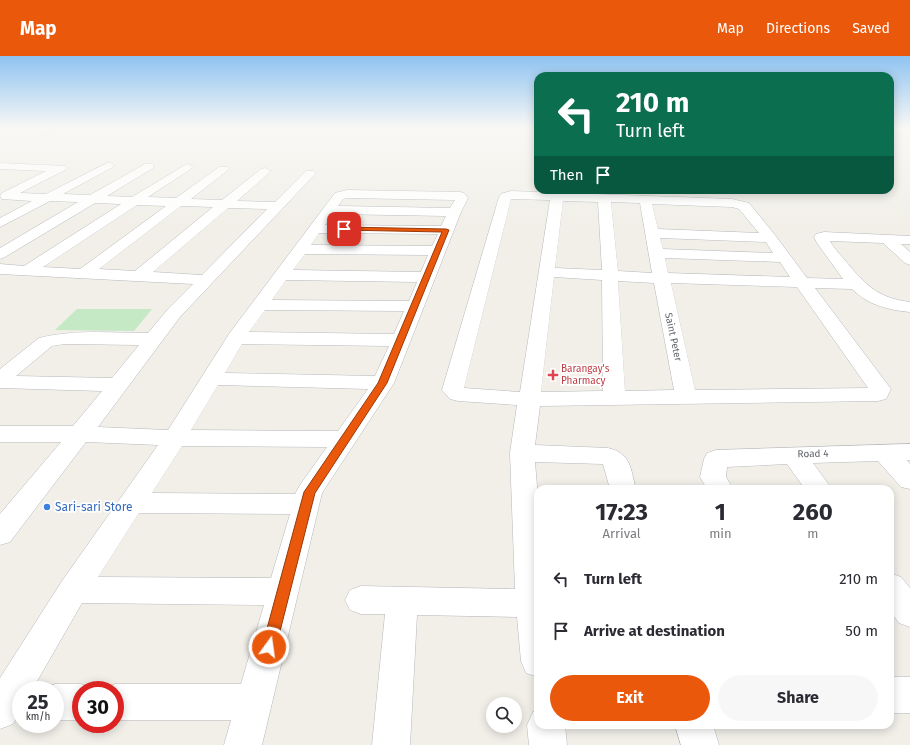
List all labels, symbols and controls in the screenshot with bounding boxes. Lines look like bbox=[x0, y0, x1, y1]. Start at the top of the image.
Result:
text: Map bbox=[20, 17, 57, 40]
text: Map bbox=[717, 20, 744, 37]
text: Directions bbox=[766, 20, 830, 37]
text: Saved bbox=[852, 20, 890, 37]
text: 210 m bbox=[616, 86, 690, 119]
icon: left bbox=[550, 88, 602, 140]
text: Turn left bbox=[616, 120, 685, 142]
icon: arrive bbox=[592, 164, 614, 186]
text: Then bbox=[550, 166, 584, 184]
pin bbox=[327, 212, 361, 246]
icon: arrive bbox=[333, 218, 355, 240]
street label: Saint Peter bbox=[662, 312, 684, 363]
place label: Barangay's Pharmacy bbox=[561, 363, 610, 387]
marker: Barangay's Pharmacy bbox=[548, 370, 558, 380]
street label: Road 4 bbox=[797, 448, 829, 460]
text: 17:23 bbox=[595, 498, 648, 526]
text: 1 bbox=[715, 498, 726, 526]
text: 260 bbox=[793, 498, 833, 526]
place label: Sari-sari Store bbox=[55, 500, 133, 514]
marker: Sari-sari Store bbox=[42, 502, 52, 512]
text: Arrival bbox=[603, 526, 641, 541]
text: min bbox=[709, 526, 732, 541]
text: m bbox=[807, 526, 818, 541]
icon: left bbox=[550, 568, 572, 590]
text: Turn left bbox=[584, 570, 642, 588]
text: 210 m bbox=[839, 570, 878, 588]
icon: arrive bbox=[550, 620, 572, 642]
text: Arrive at destination bbox=[584, 622, 725, 640]
text: 50 m bbox=[845, 622, 878, 640]
position arrow bbox=[248, 626, 290, 668]
button: Exit bbox=[550, 675, 710, 721]
button: Share bbox=[718, 675, 878, 721]
speed limit sign: 30 bbox=[72, 681, 124, 733]
text: 25 bbox=[27, 690, 49, 714]
map controls bbox=[486, 697, 522, 733]
button: search bbox=[486, 697, 522, 733]
text: km/h bbox=[26, 711, 50, 723]

